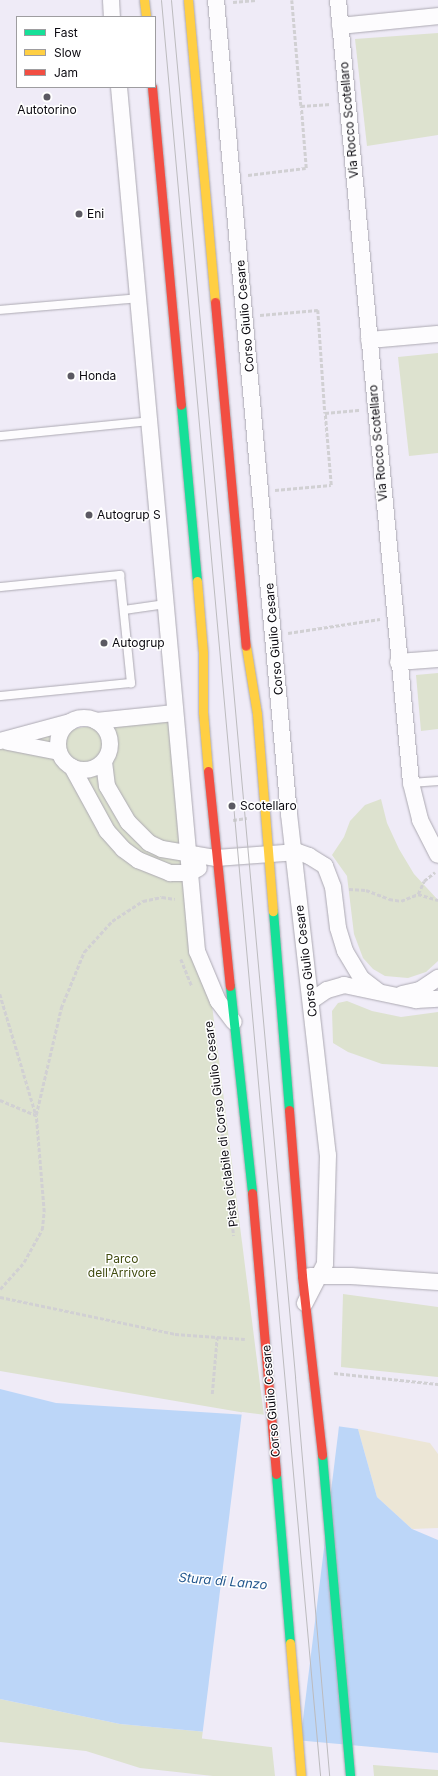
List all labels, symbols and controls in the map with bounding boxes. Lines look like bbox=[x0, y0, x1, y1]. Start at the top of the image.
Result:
legend bbox=[16, 16, 156, 88]
text: Fast bbox=[54, 25, 78, 40]
text: Slow bbox=[54, 45, 81, 60]
street label: Via Rocco Scotellaro bbox=[337, 61, 361, 179]
text: Jam bbox=[54, 65, 78, 80]
marker: Autotorino bbox=[42, 92, 52, 102]
place label: Autotorino bbox=[17, 103, 77, 117]
place label: Eni bbox=[87, 207, 104, 221]
marker: Eni bbox=[74, 209, 84, 219]
street label: Corso Giulio Cesare bbox=[233, 259, 257, 373]
place label: Honda bbox=[79, 369, 116, 383]
marker: Honda bbox=[66, 371, 76, 381]
street label: Via Rocco Scotellaro bbox=[366, 384, 390, 502]
place label: Autogrup S bbox=[97, 508, 161, 522]
marker: Autogrup S bbox=[84, 510, 94, 520]
street label: Corso Giulio Cesare bbox=[262, 582, 286, 696]
place label: Autogrup bbox=[112, 636, 165, 650]
marker: Autogrup bbox=[99, 638, 109, 648]
place label: Scotellaro bbox=[240, 799, 297, 813]
marker: Scotellaro bbox=[227, 801, 237, 811]
street label: Corso Giulio Cesare bbox=[292, 904, 320, 1018]
street label: Pista ciclabile di Corso Giulio Cesare bbox=[201, 1020, 241, 1228]
park label: Parco dell'Arrivore bbox=[88, 1252, 156, 1280]
street label: Corso Giulio Cesare bbox=[259, 1344, 283, 1458]
water label: Stura di Lanzo bbox=[178, 1569, 268, 1593]

